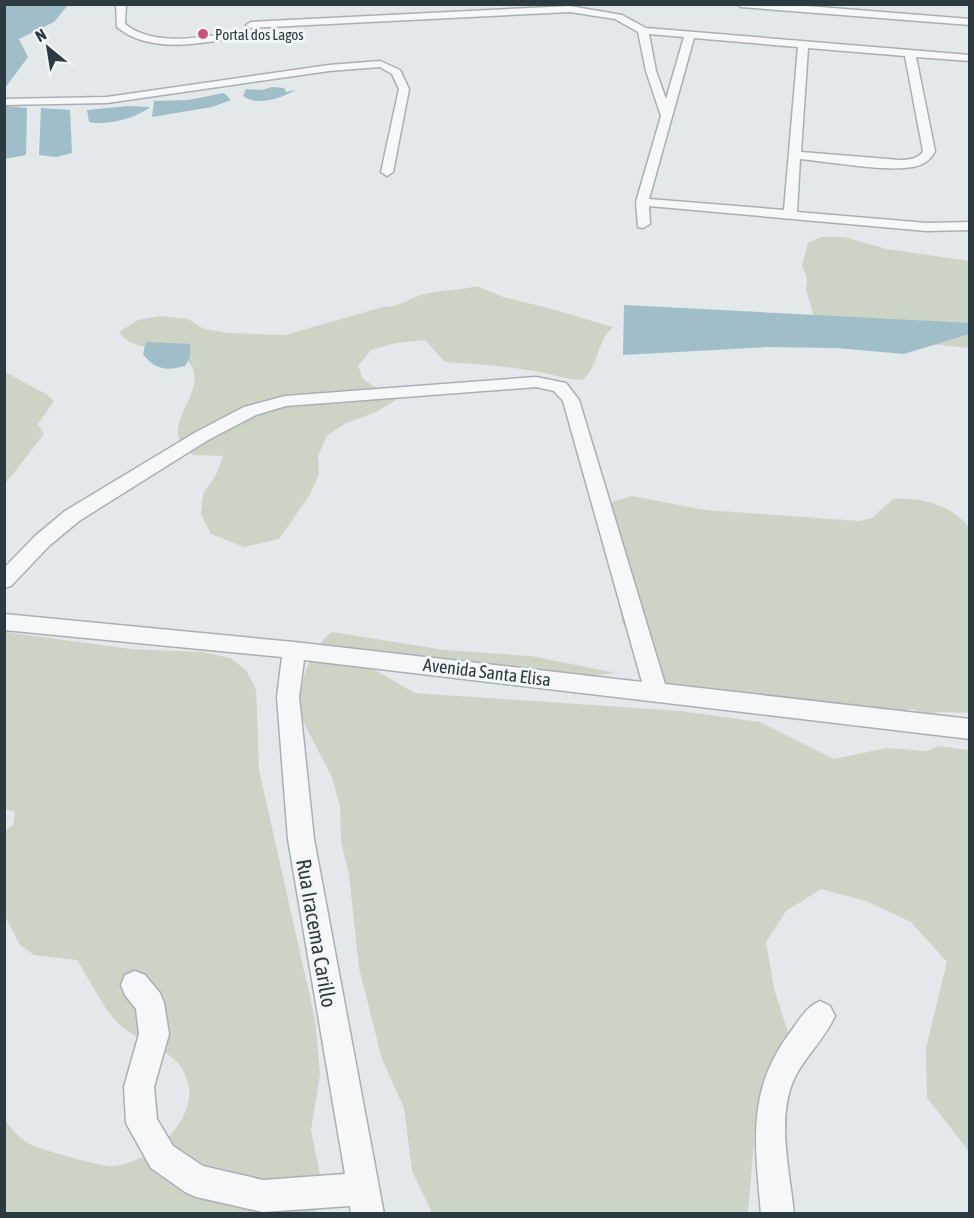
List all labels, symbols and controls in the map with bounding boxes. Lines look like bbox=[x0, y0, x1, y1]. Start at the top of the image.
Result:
north arrow bbox=[18, 18, 78, 78]
text: N bbox=[32, 25, 49, 45]
place label: Portal dos Lagos bbox=[215, 26, 304, 43]
marker: Portal dos Lagos bbox=[196, 27, 210, 41]
street label: Avenida Santa Elisa bbox=[422, 654, 552, 690]
street label: Rua Iracema Carillo bbox=[292, 857, 342, 1009]

